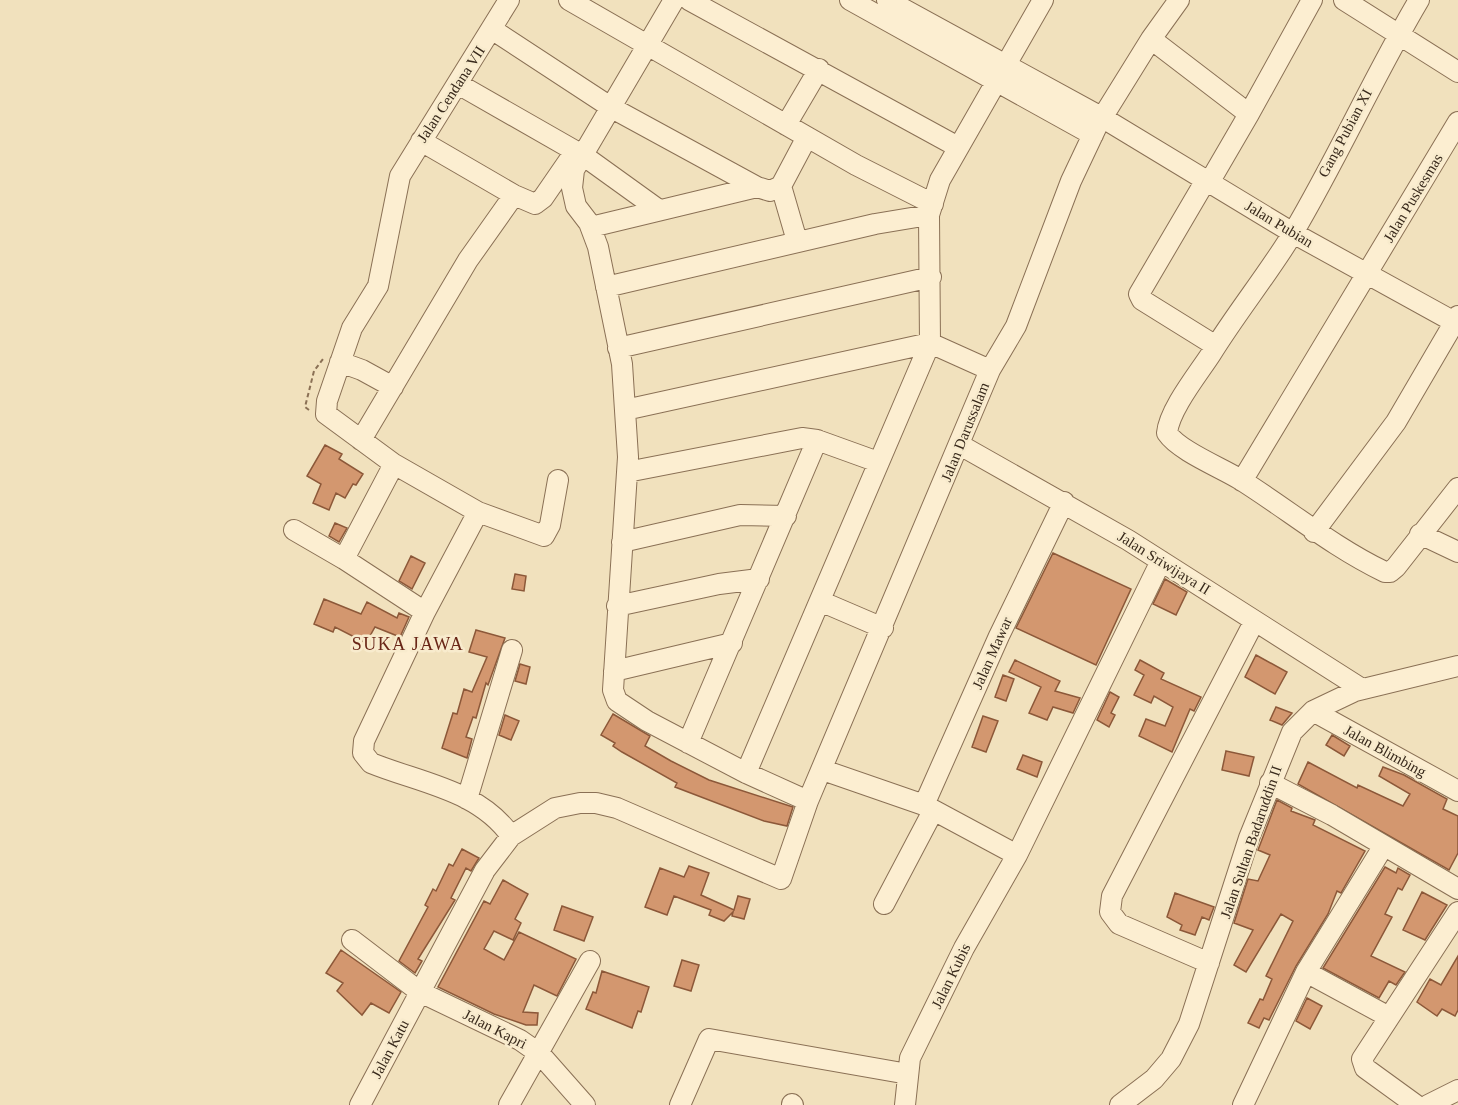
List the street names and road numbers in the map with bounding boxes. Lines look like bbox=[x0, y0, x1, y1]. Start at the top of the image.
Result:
street label: Jalan Cendana VII bbox=[414, 43, 488, 145]
street label: Gang Pubian XI bbox=[1315, 86, 1375, 180]
street label: Jalan Puskesmas bbox=[1380, 151, 1446, 245]
street label: Jalan Pubian bbox=[1242, 198, 1316, 251]
street label: Jalan Darussalam bbox=[938, 380, 992, 484]
street label: Jalan Sriwijaya II bbox=[1115, 528, 1213, 598]
street label: Jalan Mawar bbox=[969, 615, 1015, 691]
street label: Jalan Blimbing bbox=[1341, 722, 1429, 780]
street label: Jalan Sultan Badaruddin II bbox=[1217, 764, 1285, 920]
street label: Jalan Kubis bbox=[928, 941, 974, 1011]
street label: Jalan Kapri bbox=[461, 1006, 529, 1052]
street label: Jalan Katu bbox=[368, 1017, 412, 1081]

